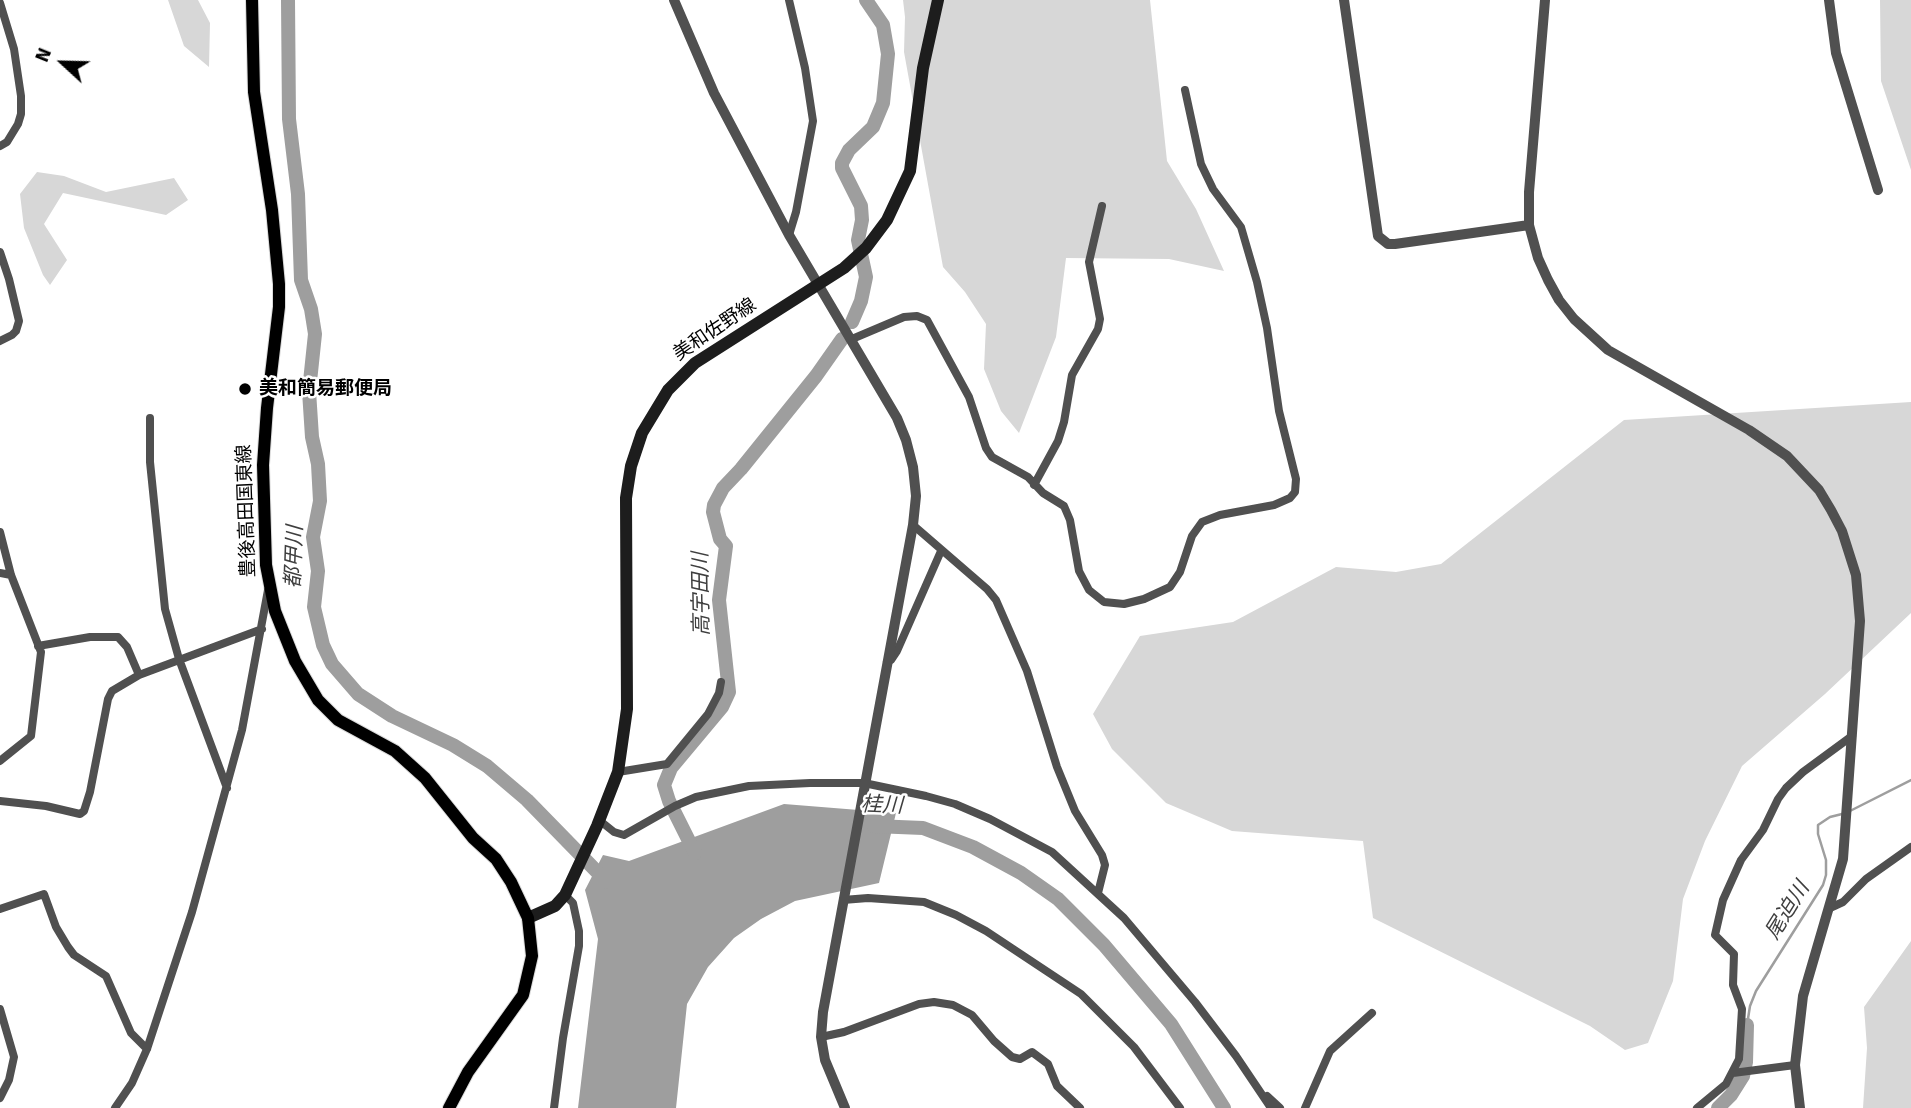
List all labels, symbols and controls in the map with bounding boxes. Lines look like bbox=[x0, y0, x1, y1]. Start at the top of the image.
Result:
north arrow bbox=[28, 28, 98, 98]
text: N bbox=[30, 45, 57, 66]
street label: 美和佐野線 bbox=[669, 294, 761, 366]
place label: 美和簡易郵便局 bbox=[259, 378, 392, 400]
marker: 美和簡易郵便局 bbox=[237, 381, 253, 397]
street label: 豊後高田国東線 bbox=[233, 444, 261, 578]
water label: 都甲川 bbox=[281, 525, 309, 589]
water label: 高宇田川 bbox=[689, 552, 715, 636]
water label: 桂川 bbox=[861, 793, 903, 819]
water label: 尾迫川 bbox=[1761, 878, 1815, 944]

